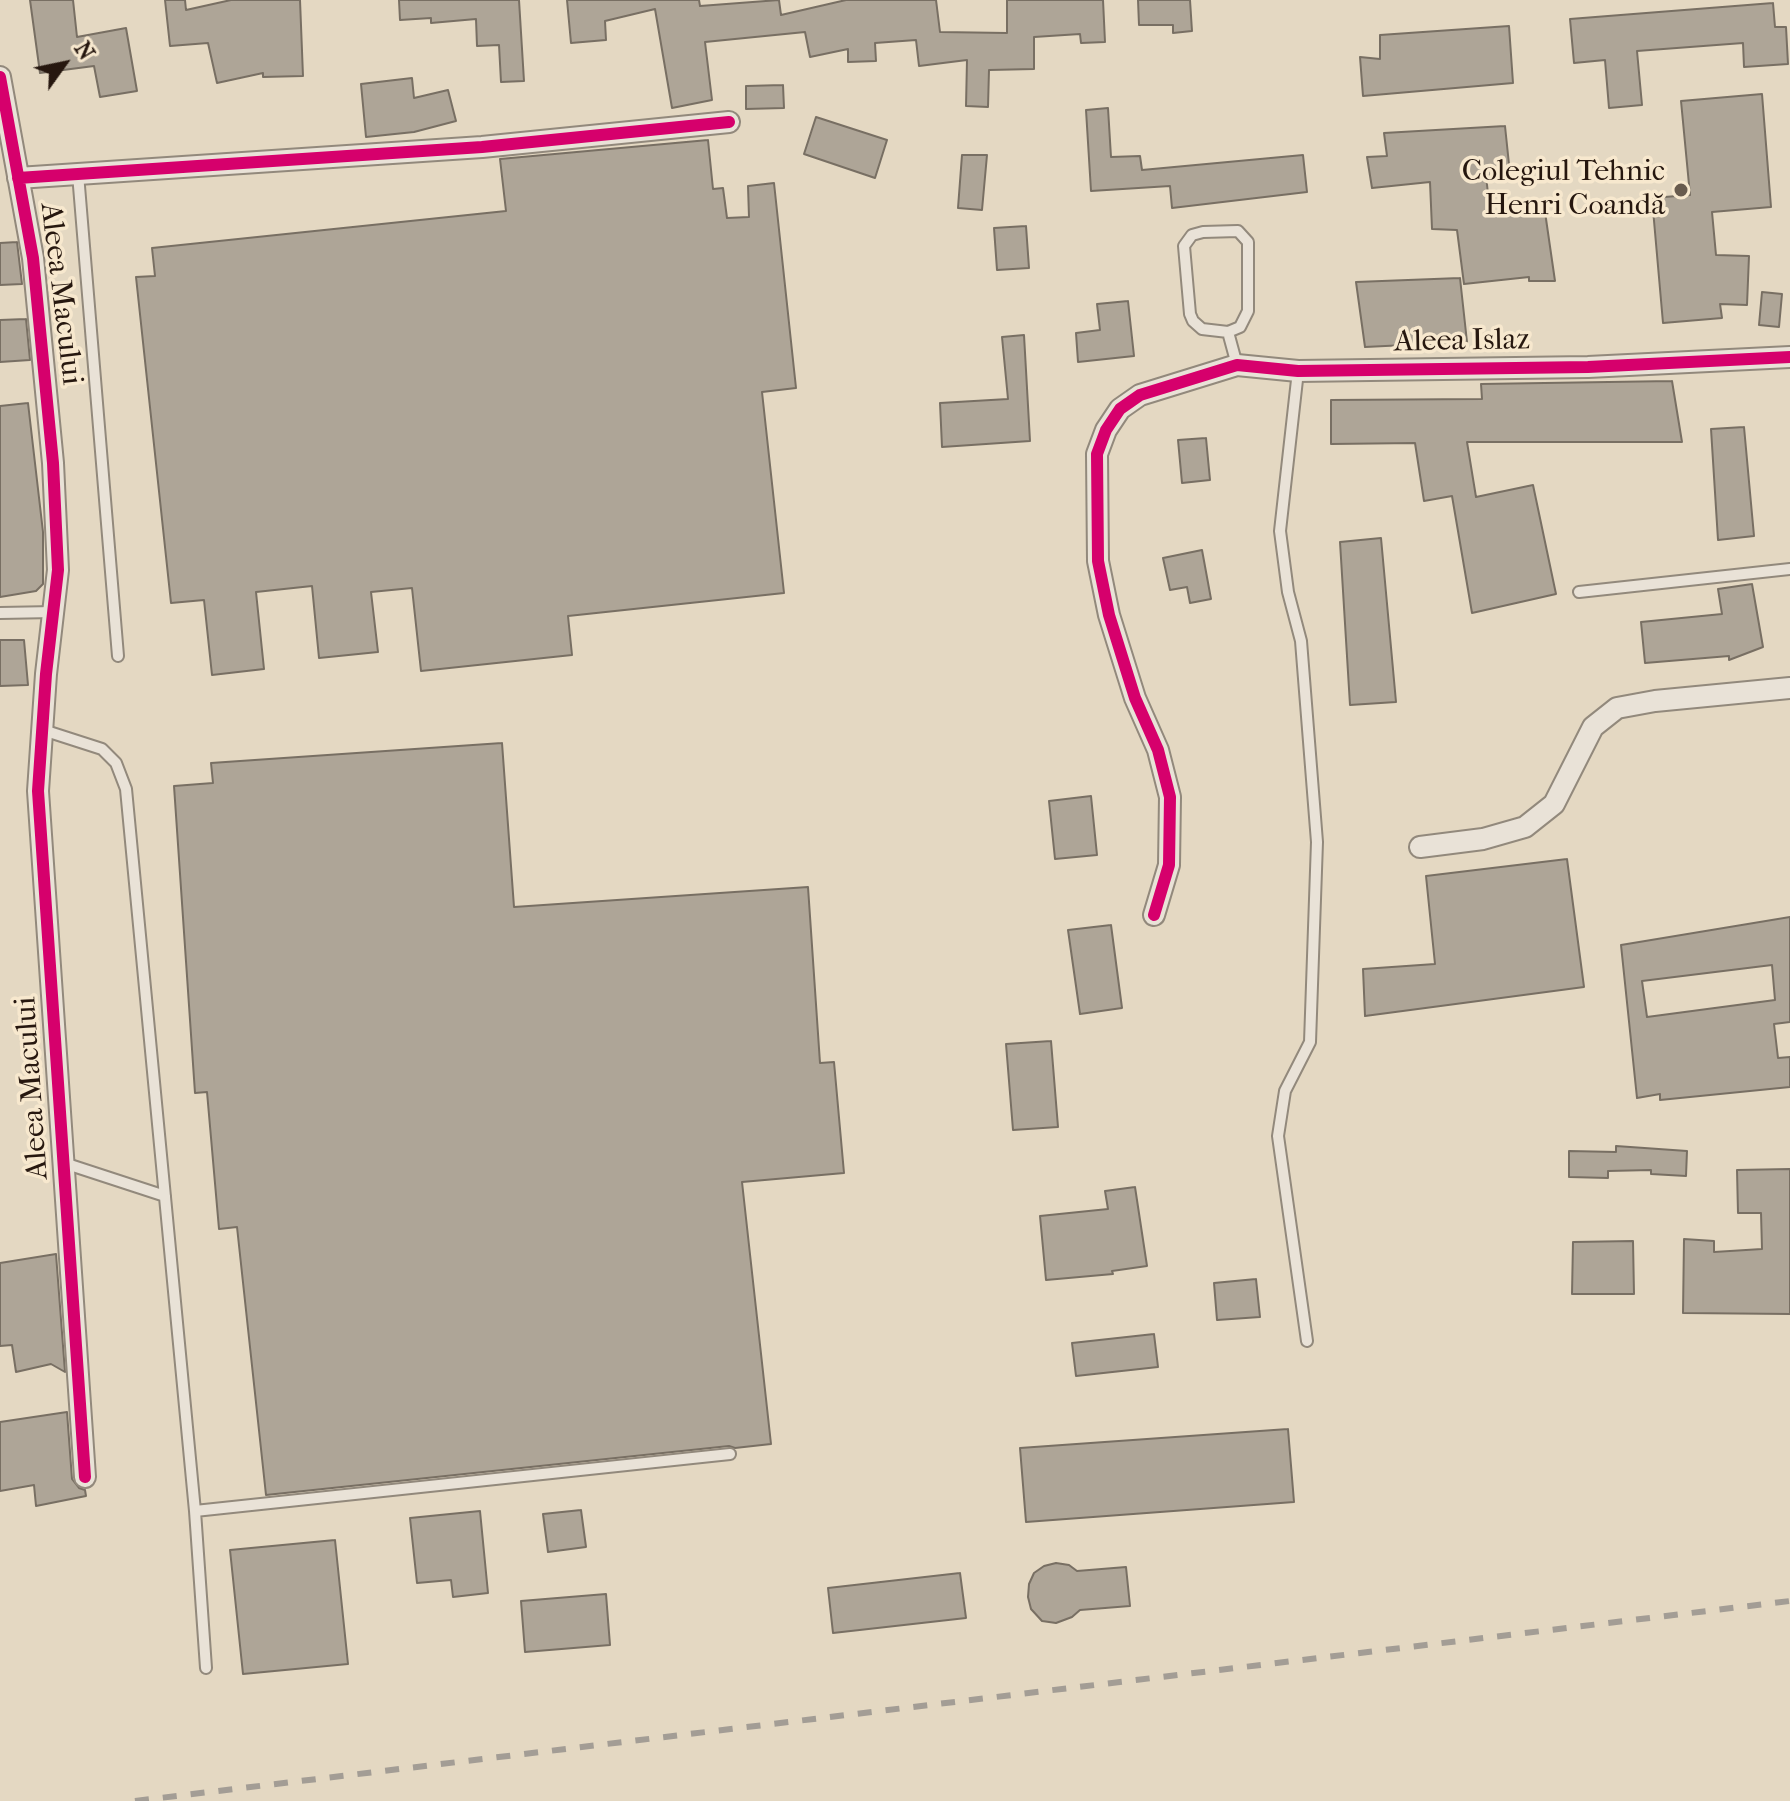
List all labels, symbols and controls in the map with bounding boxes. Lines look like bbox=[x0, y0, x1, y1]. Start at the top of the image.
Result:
north arrow bbox=[24, 24, 104, 104]
text: N bbox=[69, 37, 100, 65]
place label: Colegiul Tehnic Henri Coandă bbox=[1462, 155, 1665, 226]
marker: Colegiul Tehnic Henri Coandă bbox=[1672, 181, 1690, 199]
street label: Aleea Macului bbox=[31, 201, 89, 387]
street label: Aleea Islaz bbox=[1394, 323, 1530, 361]
street label: Aleea Macului bbox=[9, 995, 57, 1181]

